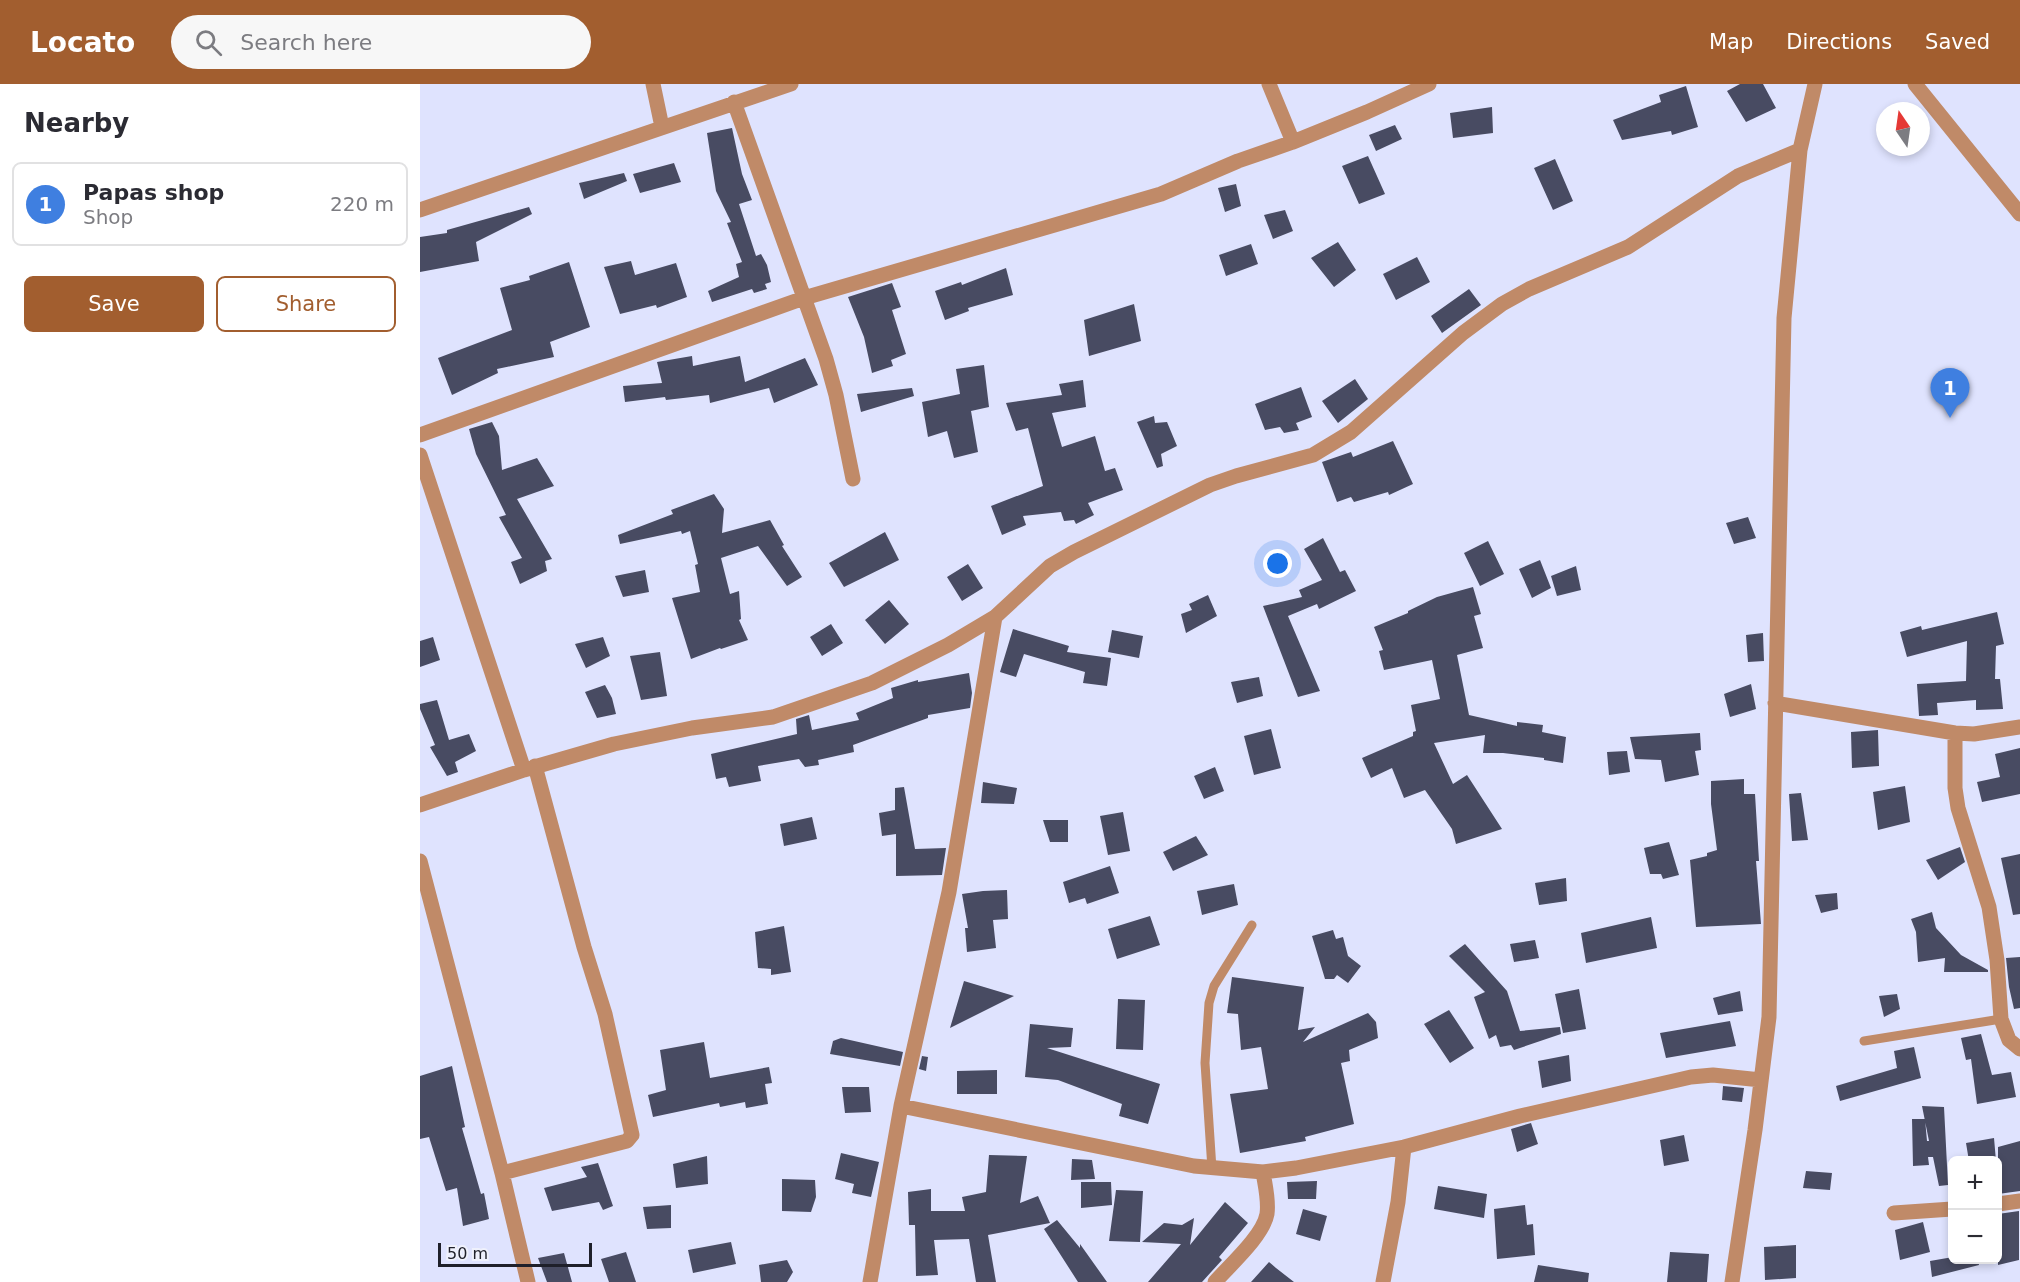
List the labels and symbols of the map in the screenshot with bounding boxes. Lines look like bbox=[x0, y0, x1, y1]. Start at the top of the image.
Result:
north arrow bbox=[1876, 102, 1930, 156]
pin: 1 bbox=[1930, 368, 1970, 418]
your location bbox=[1263, 549, 1292, 578]
scale bar bbox=[438, 1240, 592, 1268]

